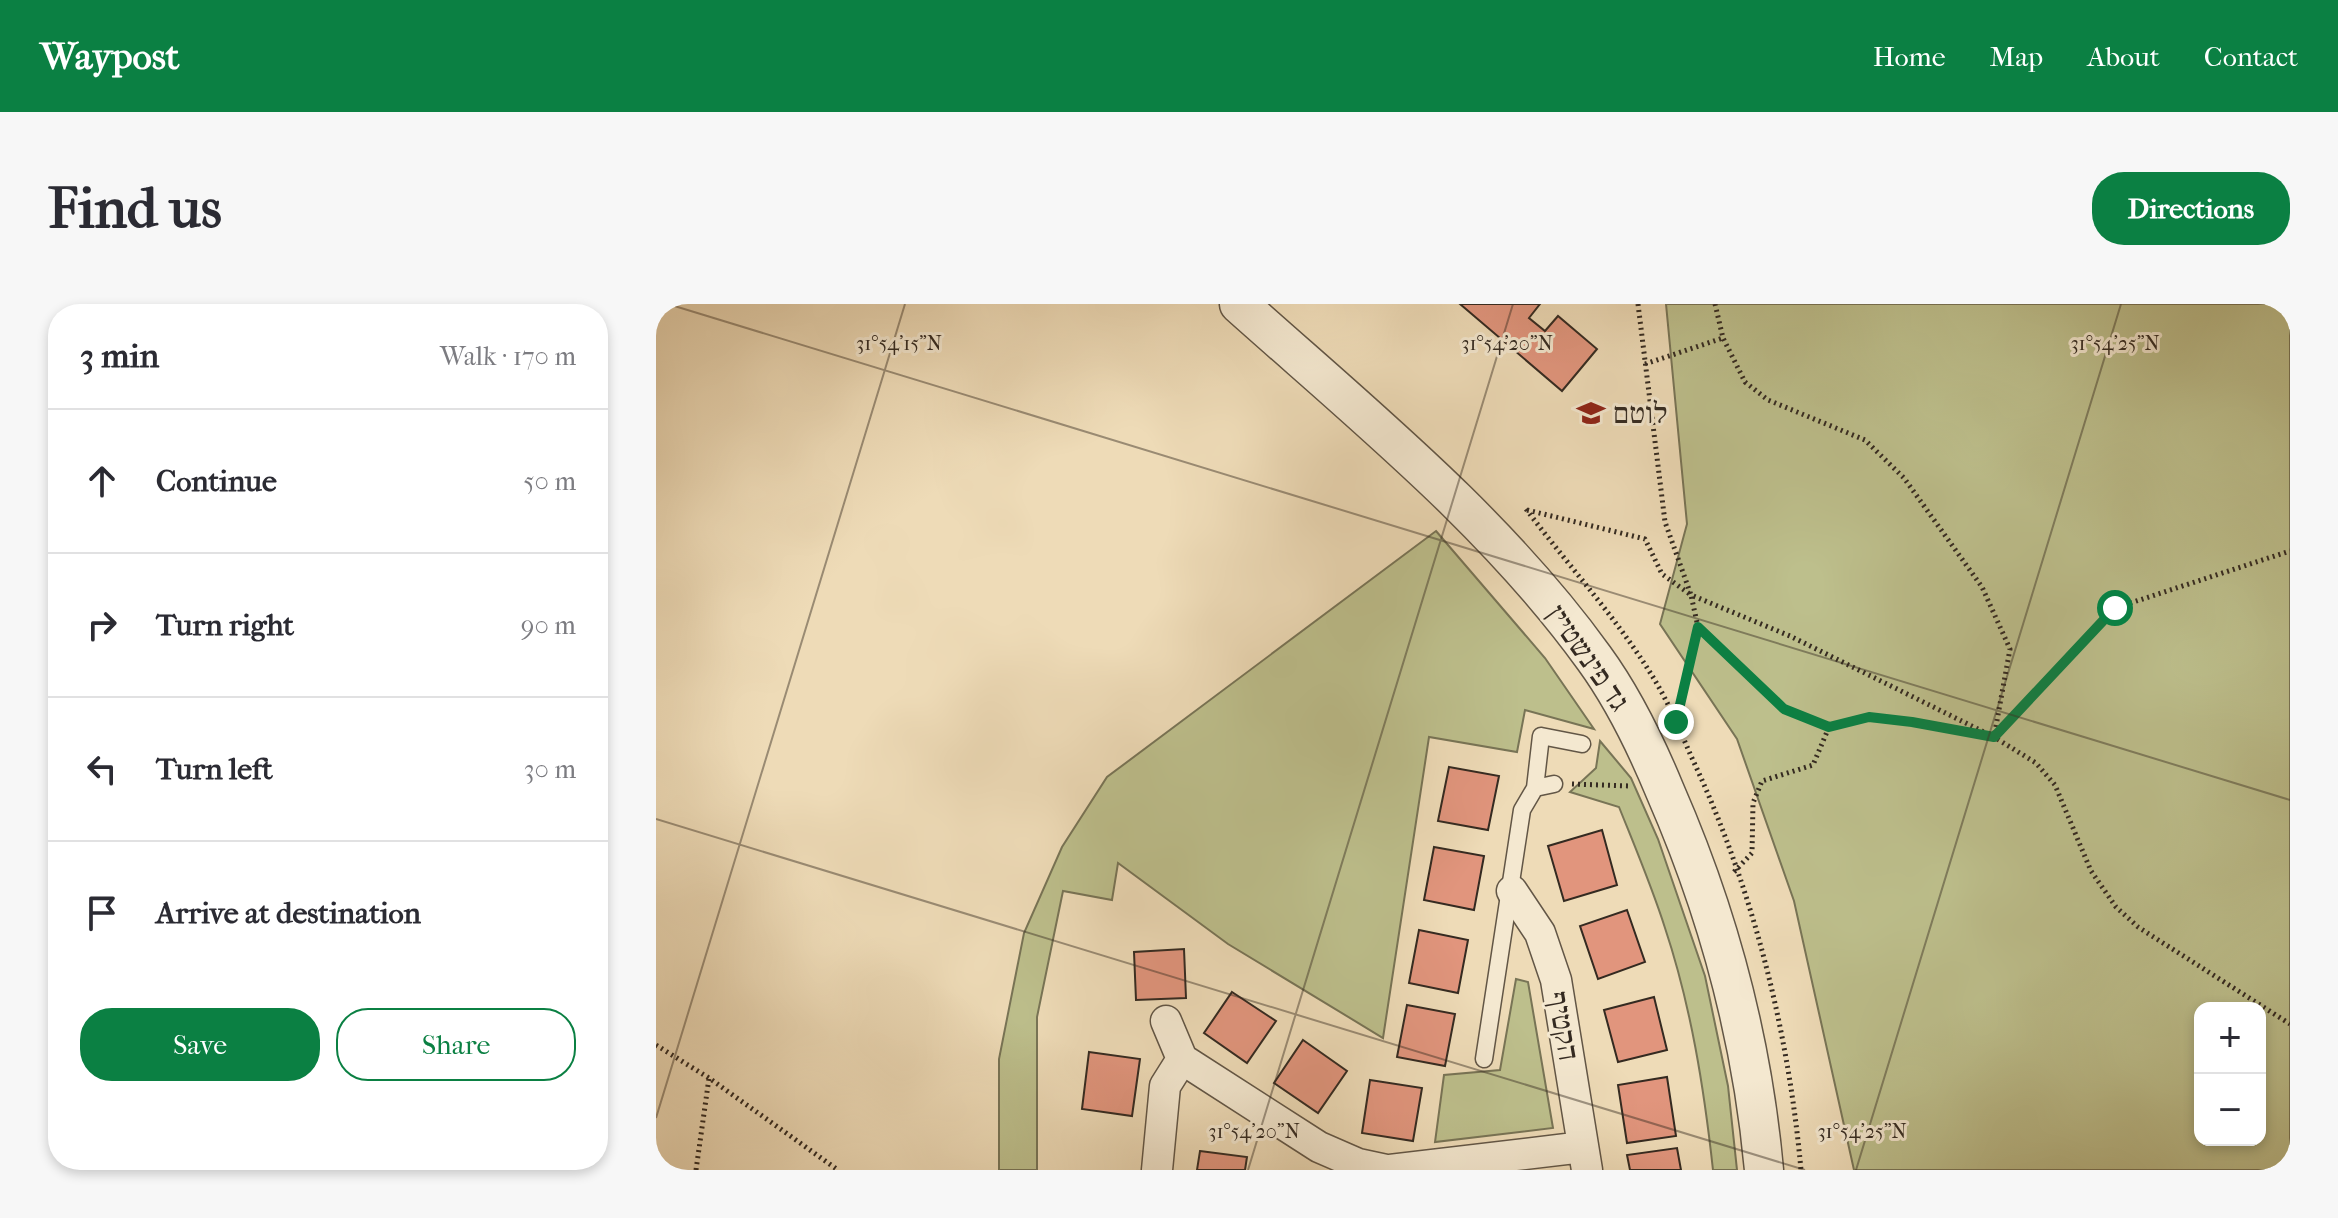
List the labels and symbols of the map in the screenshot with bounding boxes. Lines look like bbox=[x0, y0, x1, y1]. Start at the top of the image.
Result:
text: 31°54'15"N bbox=[856, 332, 942, 355]
text: 31°54'20"N bbox=[1461, 332, 1553, 355]
text: 31°54'25"N bbox=[2070, 332, 2160, 355]
place label: לוטם bbox=[1613, 396, 1668, 431]
school or university icon: לוטם bbox=[1576, 398, 1606, 428]
route start bbox=[2097, 590, 2133, 626]
street label: גד פינשטיין bbox=[1539, 598, 1637, 718]
route end bbox=[1658, 704, 1694, 740]
street label: הקטיף bbox=[1540, 989, 1586, 1063]
text: 31°54'20"N bbox=[1208, 1120, 1300, 1143]
text: 31°54'25"N bbox=[1817, 1120, 1907, 1143]

